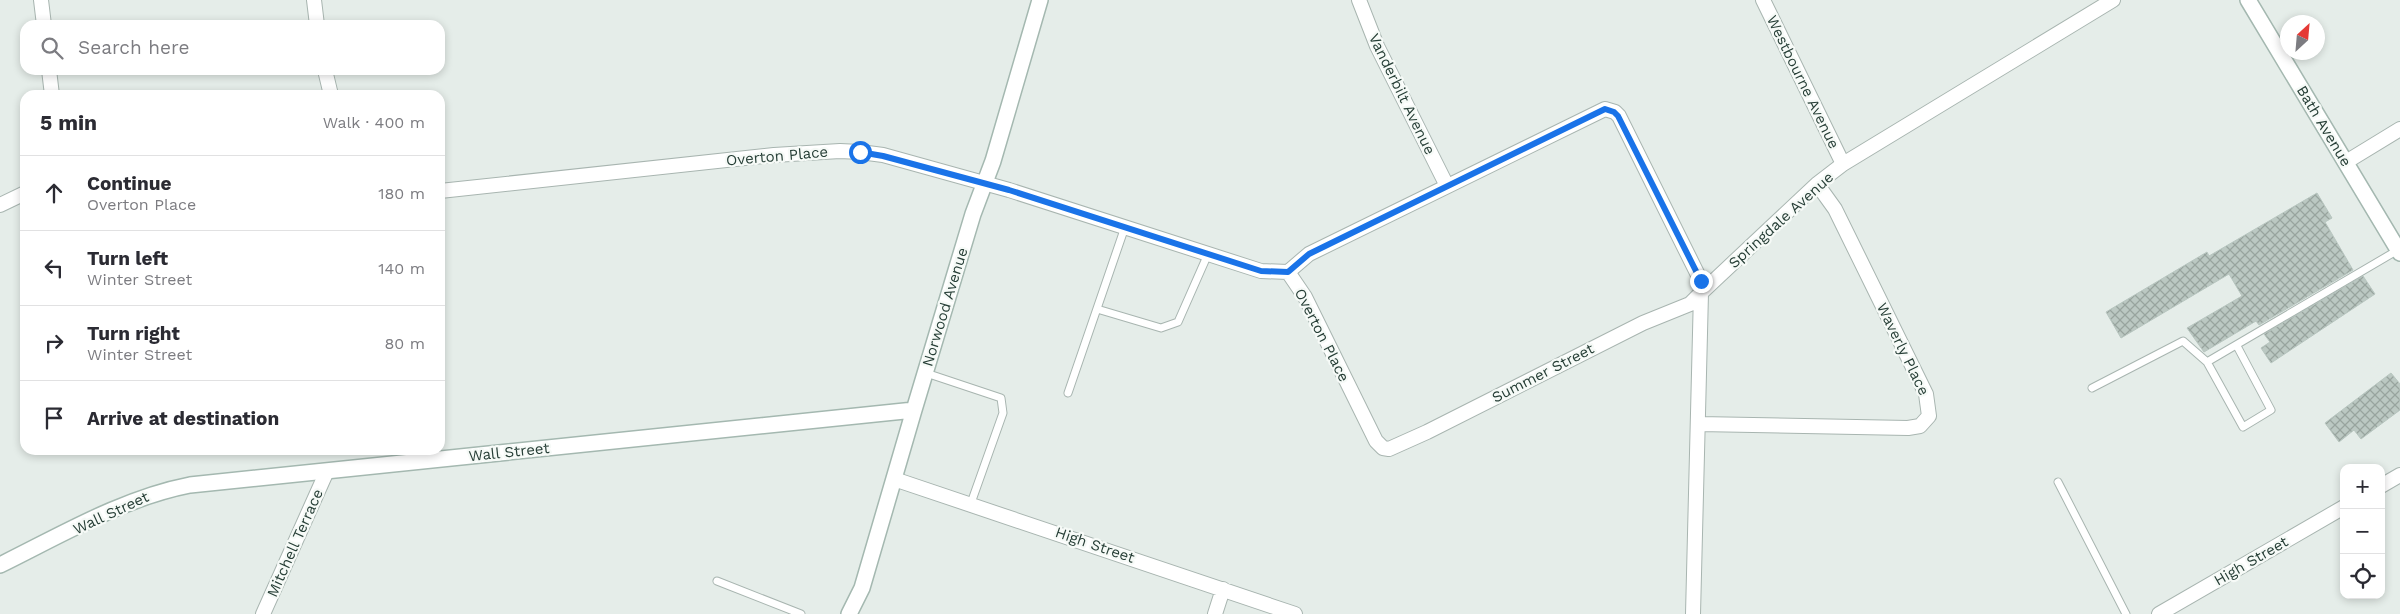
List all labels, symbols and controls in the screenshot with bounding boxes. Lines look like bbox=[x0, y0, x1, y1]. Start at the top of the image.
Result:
street label: Westbourne Avenue bbox=[1763, 12, 1843, 152]
north arrow bbox=[2280, 15, 2325, 60]
search box bbox=[20, 20, 445, 75]
street label: Vanderbilt Avenue bbox=[1365, 31, 1439, 157]
icon: search bbox=[38, 34, 66, 62]
text: Search here bbox=[78, 36, 189, 59]
street label: Bath Avenue bbox=[2293, 82, 2355, 170]
text: 5 min bbox=[40, 110, 97, 135]
text: Walk · 400 m bbox=[323, 113, 425, 132]
route start bbox=[849, 141, 872, 164]
street label: Overton Place bbox=[725, 143, 829, 169]
street label: Springdale Avenue bbox=[1725, 168, 1837, 272]
text: Continue bbox=[87, 172, 171, 195]
icon: ahead bbox=[40, 179, 68, 207]
text: 180 m bbox=[378, 184, 425, 203]
text: Overton Place bbox=[87, 195, 196, 214]
street label: Norwood Avenue bbox=[918, 245, 972, 369]
text: Turn left bbox=[87, 247, 168, 270]
icon: left bbox=[40, 254, 68, 282]
text: 140 m bbox=[378, 259, 425, 278]
text: Winter Street bbox=[87, 270, 192, 289]
route end bbox=[1690, 270, 1713, 293]
street label: Overton Place bbox=[1291, 285, 1353, 385]
street label: Waverly Place bbox=[1873, 300, 1933, 398]
text: Turn right bbox=[87, 322, 180, 345]
icon: right bbox=[40, 329, 68, 357]
text: 80 m bbox=[384, 334, 425, 353]
street label: Summer Street bbox=[1489, 339, 1598, 406]
text: Winter Street bbox=[87, 345, 192, 364]
icon: arrive bbox=[40, 404, 68, 432]
text: Arrive at destination bbox=[87, 407, 279, 430]
street label: Wall Street bbox=[468, 439, 551, 465]
map controls bbox=[2340, 464, 2385, 599]
button: + bbox=[2340, 464, 2385, 509]
street label: Mitchell Terrace bbox=[263, 486, 327, 600]
street label: Wall Street bbox=[70, 487, 152, 538]
button: − bbox=[2340, 509, 2385, 554]
street label: High Street bbox=[1053, 523, 1138, 567]
street label: High Street bbox=[2211, 532, 2292, 589]
button: locate bbox=[2340, 554, 2385, 599]

